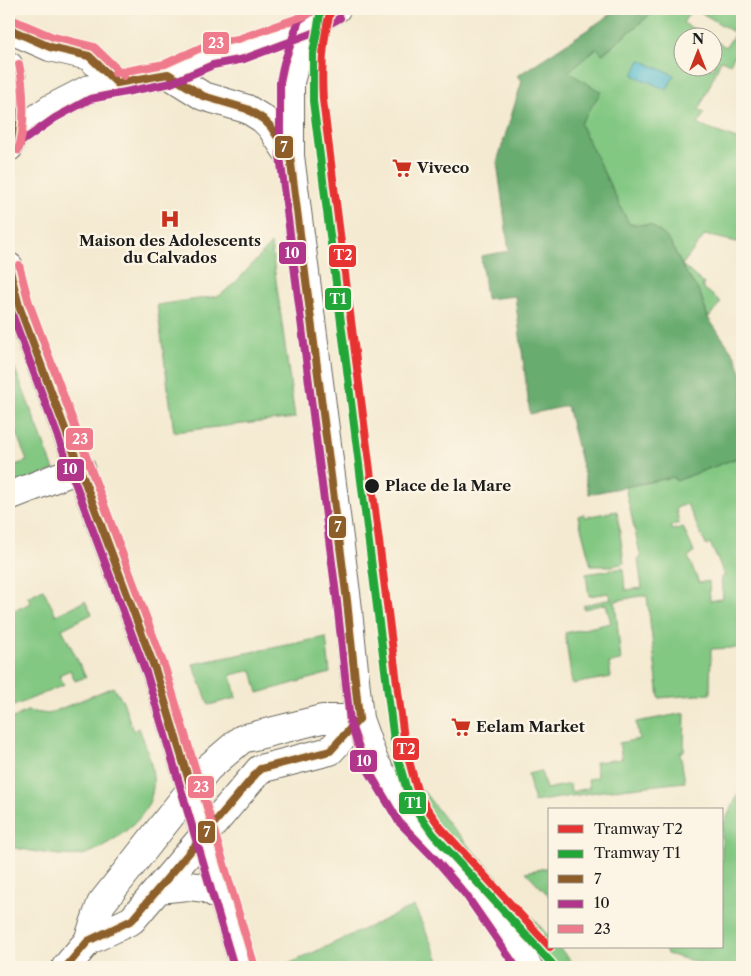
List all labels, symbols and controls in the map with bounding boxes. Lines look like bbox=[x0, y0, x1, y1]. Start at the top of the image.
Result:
north arrow bbox=[674, 28, 724, 78]
text: N bbox=[692, 30, 704, 48]
line badge: 23 bbox=[202, 31, 230, 55]
text: 23 bbox=[208, 34, 224, 52]
line badge: 7 bbox=[274, 135, 294, 159]
text: 7 bbox=[280, 138, 288, 156]
supermarket icon: Viveco bbox=[391, 157, 413, 179]
place label: Viveco bbox=[416, 158, 469, 177]
hospital icon: Maison des Adolescents du Calvados bbox=[159, 208, 181, 230]
place label: Maison des Adolescents du Calvados bbox=[79, 231, 261, 267]
line badge: 10 bbox=[278, 241, 307, 265]
text: 10 bbox=[284, 244, 300, 262]
line badge: T2 bbox=[328, 244, 357, 268]
text: T2 bbox=[333, 246, 353, 264]
line badge: T1 bbox=[324, 287, 352, 311]
text: T1 bbox=[329, 290, 347, 308]
line badge: 23 bbox=[65, 427, 94, 451]
text: 23 bbox=[72, 430, 88, 448]
line badge: 10 bbox=[56, 458, 85, 482]
text: 10 bbox=[62, 460, 78, 478]
place label: Place de la Mare bbox=[385, 476, 511, 495]
marker: Place de la Mare bbox=[363, 477, 381, 495]
line badge: 7 bbox=[328, 515, 347, 539]
text: 7 bbox=[334, 518, 342, 536]
supermarket icon: Eelam Market bbox=[450, 716, 472, 738]
place label: Eelam Market bbox=[476, 717, 585, 736]
line badge: T2 bbox=[392, 737, 420, 761]
text: T2 bbox=[396, 740, 416, 758]
line badge: 10 bbox=[349, 749, 378, 773]
text: 10 bbox=[356, 752, 372, 770]
line badge: 23 bbox=[187, 775, 215, 799]
text: 23 bbox=[193, 778, 209, 796]
line badge: T1 bbox=[398, 791, 427, 815]
text: T1 bbox=[404, 794, 422, 812]
legend bbox=[548, 808, 724, 948]
text: Tramway T2 bbox=[594, 819, 683, 838]
line badge: 7 bbox=[197, 820, 216, 844]
text: 7 bbox=[203, 823, 211, 841]
text: Tramway T1 bbox=[594, 843, 681, 862]
text: 7 bbox=[594, 869, 602, 888]
text: 10 bbox=[594, 893, 610, 912]
text: 23 bbox=[594, 919, 611, 938]

